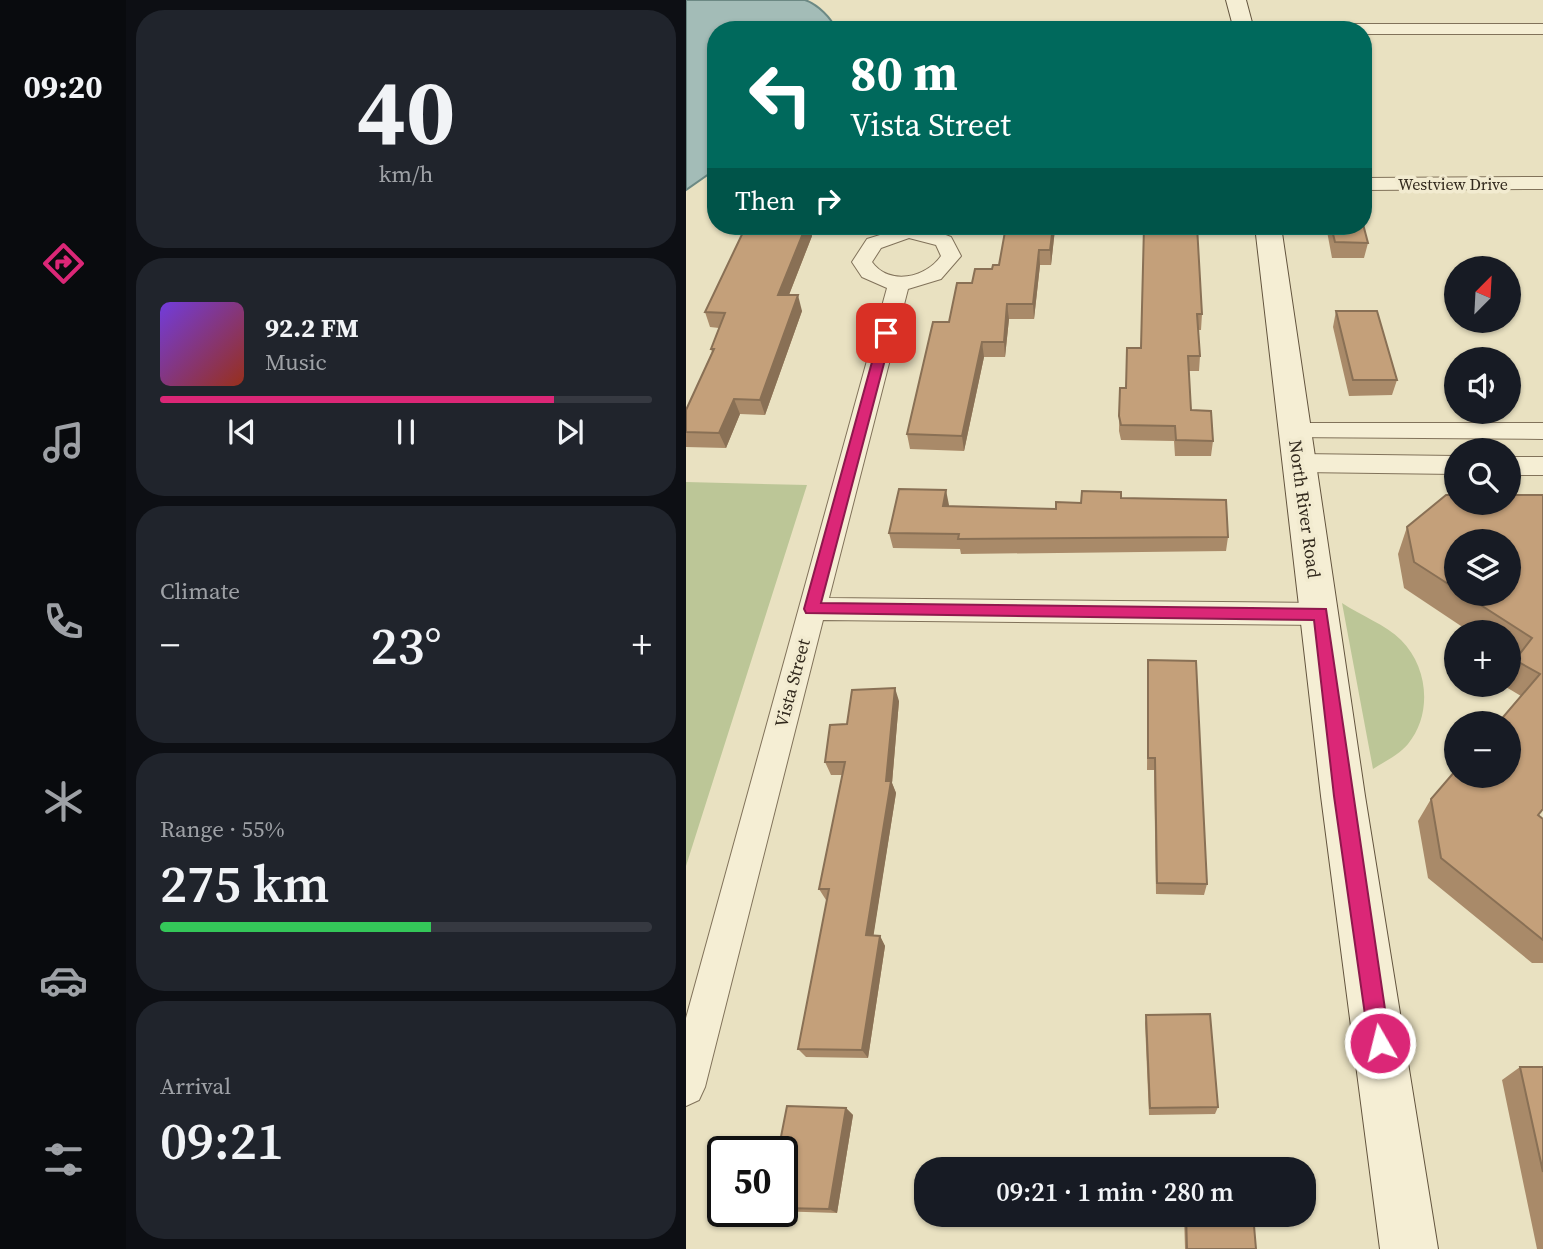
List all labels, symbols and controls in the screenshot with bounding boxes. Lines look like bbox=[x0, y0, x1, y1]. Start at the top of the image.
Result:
text: 80 m bbox=[850, 39, 958, 106]
icon: left bbox=[735, 49, 826, 140]
text: 40 bbox=[357, 50, 455, 174]
text: 09:20 bbox=[24, 65, 102, 109]
text: Vista Street bbox=[850, 103, 1011, 147]
text: km/h bbox=[379, 158, 433, 190]
street label: Westview Drive bbox=[1398, 173, 1508, 195]
icon: right bbox=[809, 182, 847, 220]
text: Then bbox=[735, 183, 795, 219]
icon: directions bbox=[39, 239, 88, 288]
north arrow bbox=[1444, 256, 1521, 332]
map controls bbox=[1444, 256, 1521, 788]
pin bbox=[856, 303, 916, 363]
text: 92.2 FM bbox=[265, 310, 359, 346]
icon: arrive bbox=[867, 314, 905, 352]
text: Music bbox=[265, 346, 327, 378]
button: sound bbox=[1444, 347, 1521, 424]
icon: previous bbox=[223, 413, 261, 451]
icon: pause bbox=[387, 413, 425, 451]
icon: next bbox=[551, 413, 589, 451]
icon: music bbox=[39, 418, 88, 467]
street label: North River Road bbox=[1283, 438, 1327, 580]
button: search bbox=[1444, 438, 1521, 515]
button: layers bbox=[1444, 529, 1521, 606]
text: Climate bbox=[160, 575, 240, 607]
icon: phone bbox=[39, 597, 88, 646]
text: 23° bbox=[370, 610, 442, 681]
text: − bbox=[160, 619, 180, 671]
text: + bbox=[632, 619, 652, 671]
button: + bbox=[1444, 620, 1521, 697]
street label: Vista Street bbox=[768, 636, 816, 730]
button: − bbox=[1444, 711, 1521, 788]
icon: climate bbox=[39, 777, 88, 826]
text: Range · 55% bbox=[160, 813, 285, 845]
text: 275 km bbox=[160, 848, 329, 919]
icon: car bbox=[39, 956, 88, 1005]
position arrow bbox=[1343, 1006, 1417, 1080]
text: Arrival bbox=[160, 1070, 231, 1102]
text: 09:21 bbox=[160, 1105, 284, 1176]
icon: filters bbox=[39, 1135, 88, 1184]
speed limit sign: 50 bbox=[707, 1136, 798, 1227]
text: 09:21 · 1 min · 280 m bbox=[996, 1174, 1234, 1210]

